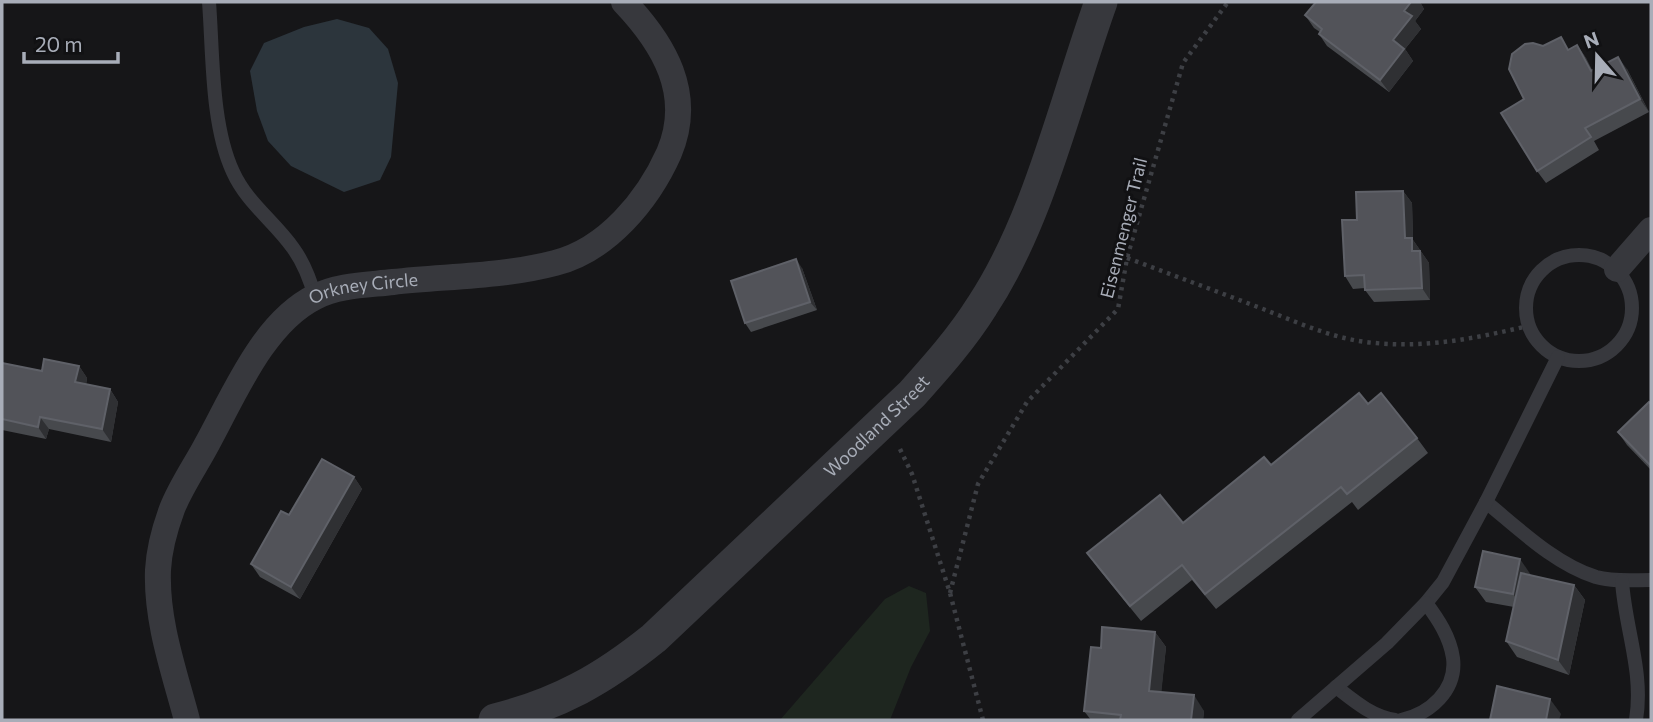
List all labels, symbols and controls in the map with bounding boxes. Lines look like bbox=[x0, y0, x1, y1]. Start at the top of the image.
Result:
scale bar bbox=[24, 21, 119, 65]
north arrow bbox=[1562, 21, 1632, 91]
text: N bbox=[1580, 26, 1602, 53]
text: 20 m bbox=[35, 31, 83, 56]
street label: Eisenmenger Trail bbox=[1095, 155, 1151, 300]
street label: Orkney Circle bbox=[304, 268, 419, 309]
street label: Woodland Street bbox=[819, 370, 934, 481]

